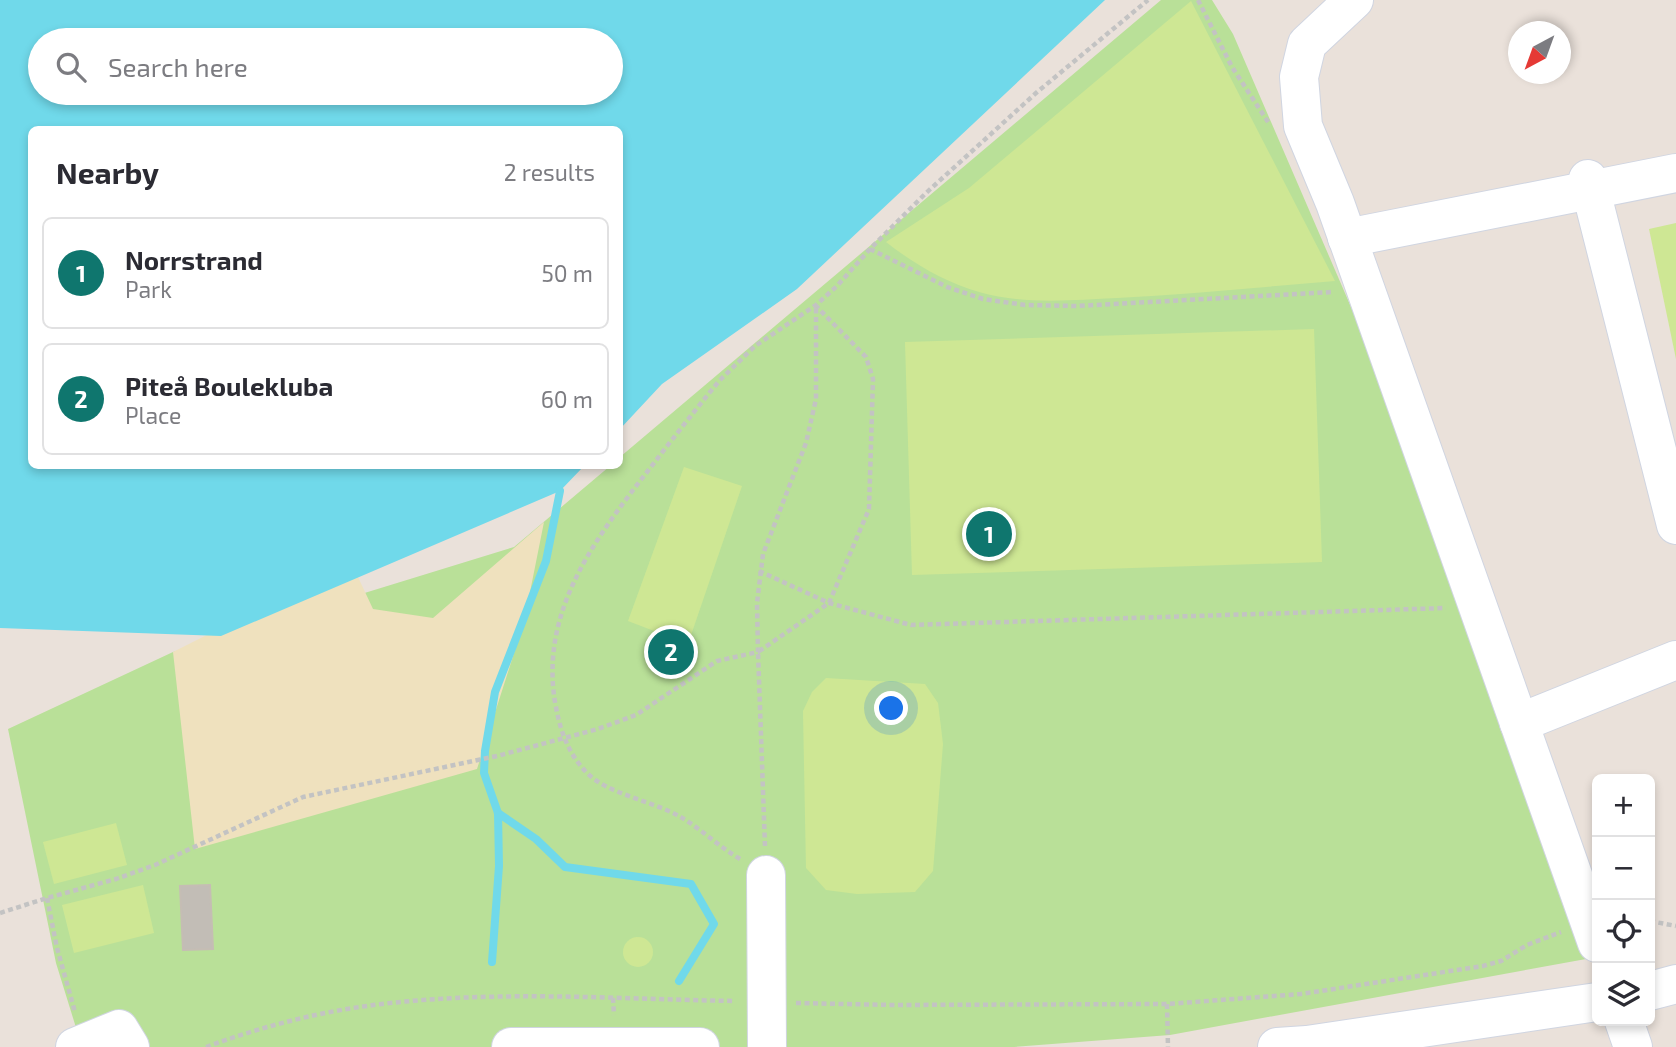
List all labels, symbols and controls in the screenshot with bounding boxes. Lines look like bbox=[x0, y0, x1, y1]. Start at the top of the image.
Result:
north arrow bbox=[1508, 21, 1571, 84]
search box bbox=[28, 28, 623, 105]
icon: search bbox=[52, 48, 90, 86]
text: Search here bbox=[108, 51, 248, 82]
text: Nearby bbox=[56, 154, 159, 190]
text: 2 results bbox=[504, 158, 595, 186]
text: Norrstrand bbox=[125, 244, 263, 275]
text: 1 bbox=[76, 259, 86, 287]
text: 50 m bbox=[542, 259, 593, 287]
text: Park bbox=[125, 275, 172, 303]
text: Piteå Boulekluba bbox=[125, 370, 333, 401]
text: 2 bbox=[74, 385, 88, 413]
text: 60 m bbox=[541, 385, 593, 413]
text: Place bbox=[125, 401, 181, 429]
pin: 1 bbox=[966, 508, 1012, 560]
pin: 2 bbox=[648, 626, 694, 678]
your location bbox=[874, 691, 908, 725]
map controls bbox=[1592, 774, 1655, 1026]
button: + bbox=[1592, 774, 1655, 837]
button: − bbox=[1592, 837, 1655, 900]
button: locate bbox=[1592, 900, 1655, 963]
button: layers bbox=[1592, 963, 1655, 1026]

